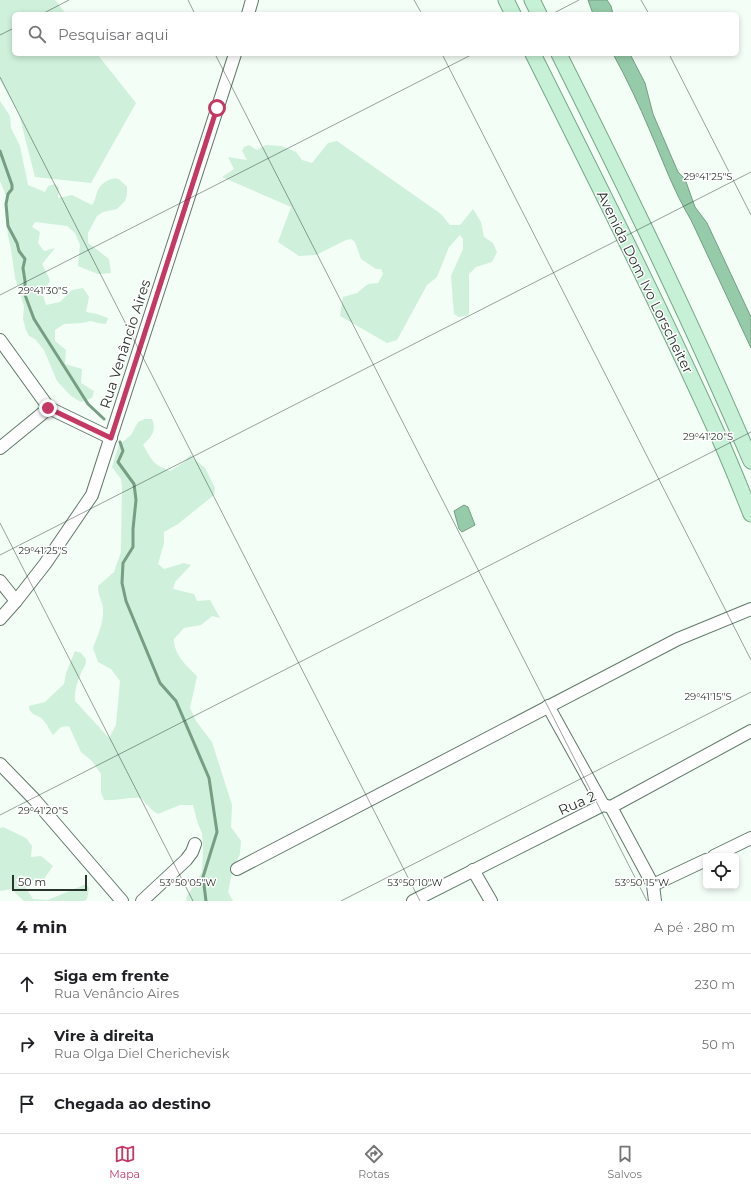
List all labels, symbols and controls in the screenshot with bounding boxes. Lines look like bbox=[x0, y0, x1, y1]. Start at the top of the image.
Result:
search box bbox=[12, 12, 739, 56]
icon: search bbox=[26, 23, 48, 45]
text: Pesquisar aqui bbox=[58, 25, 169, 44]
route start bbox=[208, 99, 226, 117]
text: 29°41'25"S bbox=[683, 170, 733, 183]
street label: Avenida Dom Ivo Lorscheiter bbox=[593, 188, 697, 377]
street label: Rua Venâncio Aires bbox=[96, 277, 154, 411]
text: 29°41'30"S bbox=[18, 284, 68, 297]
route end bbox=[39, 399, 57, 417]
text: 29°41'20"S bbox=[683, 430, 733, 443]
text: 29°41'25"S bbox=[18, 544, 68, 557]
text: 29°41'15"S bbox=[684, 690, 732, 703]
street label: Rua 2 bbox=[555, 787, 599, 819]
text: 29°41'20"S bbox=[18, 804, 68, 817]
map controls bbox=[703, 853, 739, 889]
button: locate bbox=[703, 853, 739, 889]
scale bar bbox=[12, 873, 87, 892]
text: 50 m bbox=[18, 875, 46, 889]
text: 53°50'05"W bbox=[160, 876, 216, 889]
text: 53°50'10"W bbox=[387, 876, 443, 889]
text: 53°50'15"W bbox=[615, 876, 669, 889]
text: 4 min bbox=[16, 917, 67, 937]
text: A pé · 280 m bbox=[654, 919, 735, 935]
text: Siga em frente bbox=[54, 966, 169, 985]
icon: ahead bbox=[16, 973, 38, 995]
text: 230 m bbox=[694, 976, 735, 992]
text: Rua Venâncio Aires bbox=[54, 985, 179, 1001]
text: Vire à direita bbox=[54, 1026, 154, 1045]
icon: right bbox=[16, 1033, 38, 1055]
text: 50 m bbox=[702, 1036, 735, 1052]
text: Rua Olga Diel Cherichevisk bbox=[54, 1045, 229, 1061]
icon: arrive bbox=[16, 1093, 38, 1115]
text: Chegada ao destino bbox=[54, 1094, 211, 1113]
tab: Mapa bbox=[109, 1143, 140, 1181]
tab: Rotas bbox=[358, 1143, 389, 1181]
tab: Salvos bbox=[608, 1143, 642, 1181]

